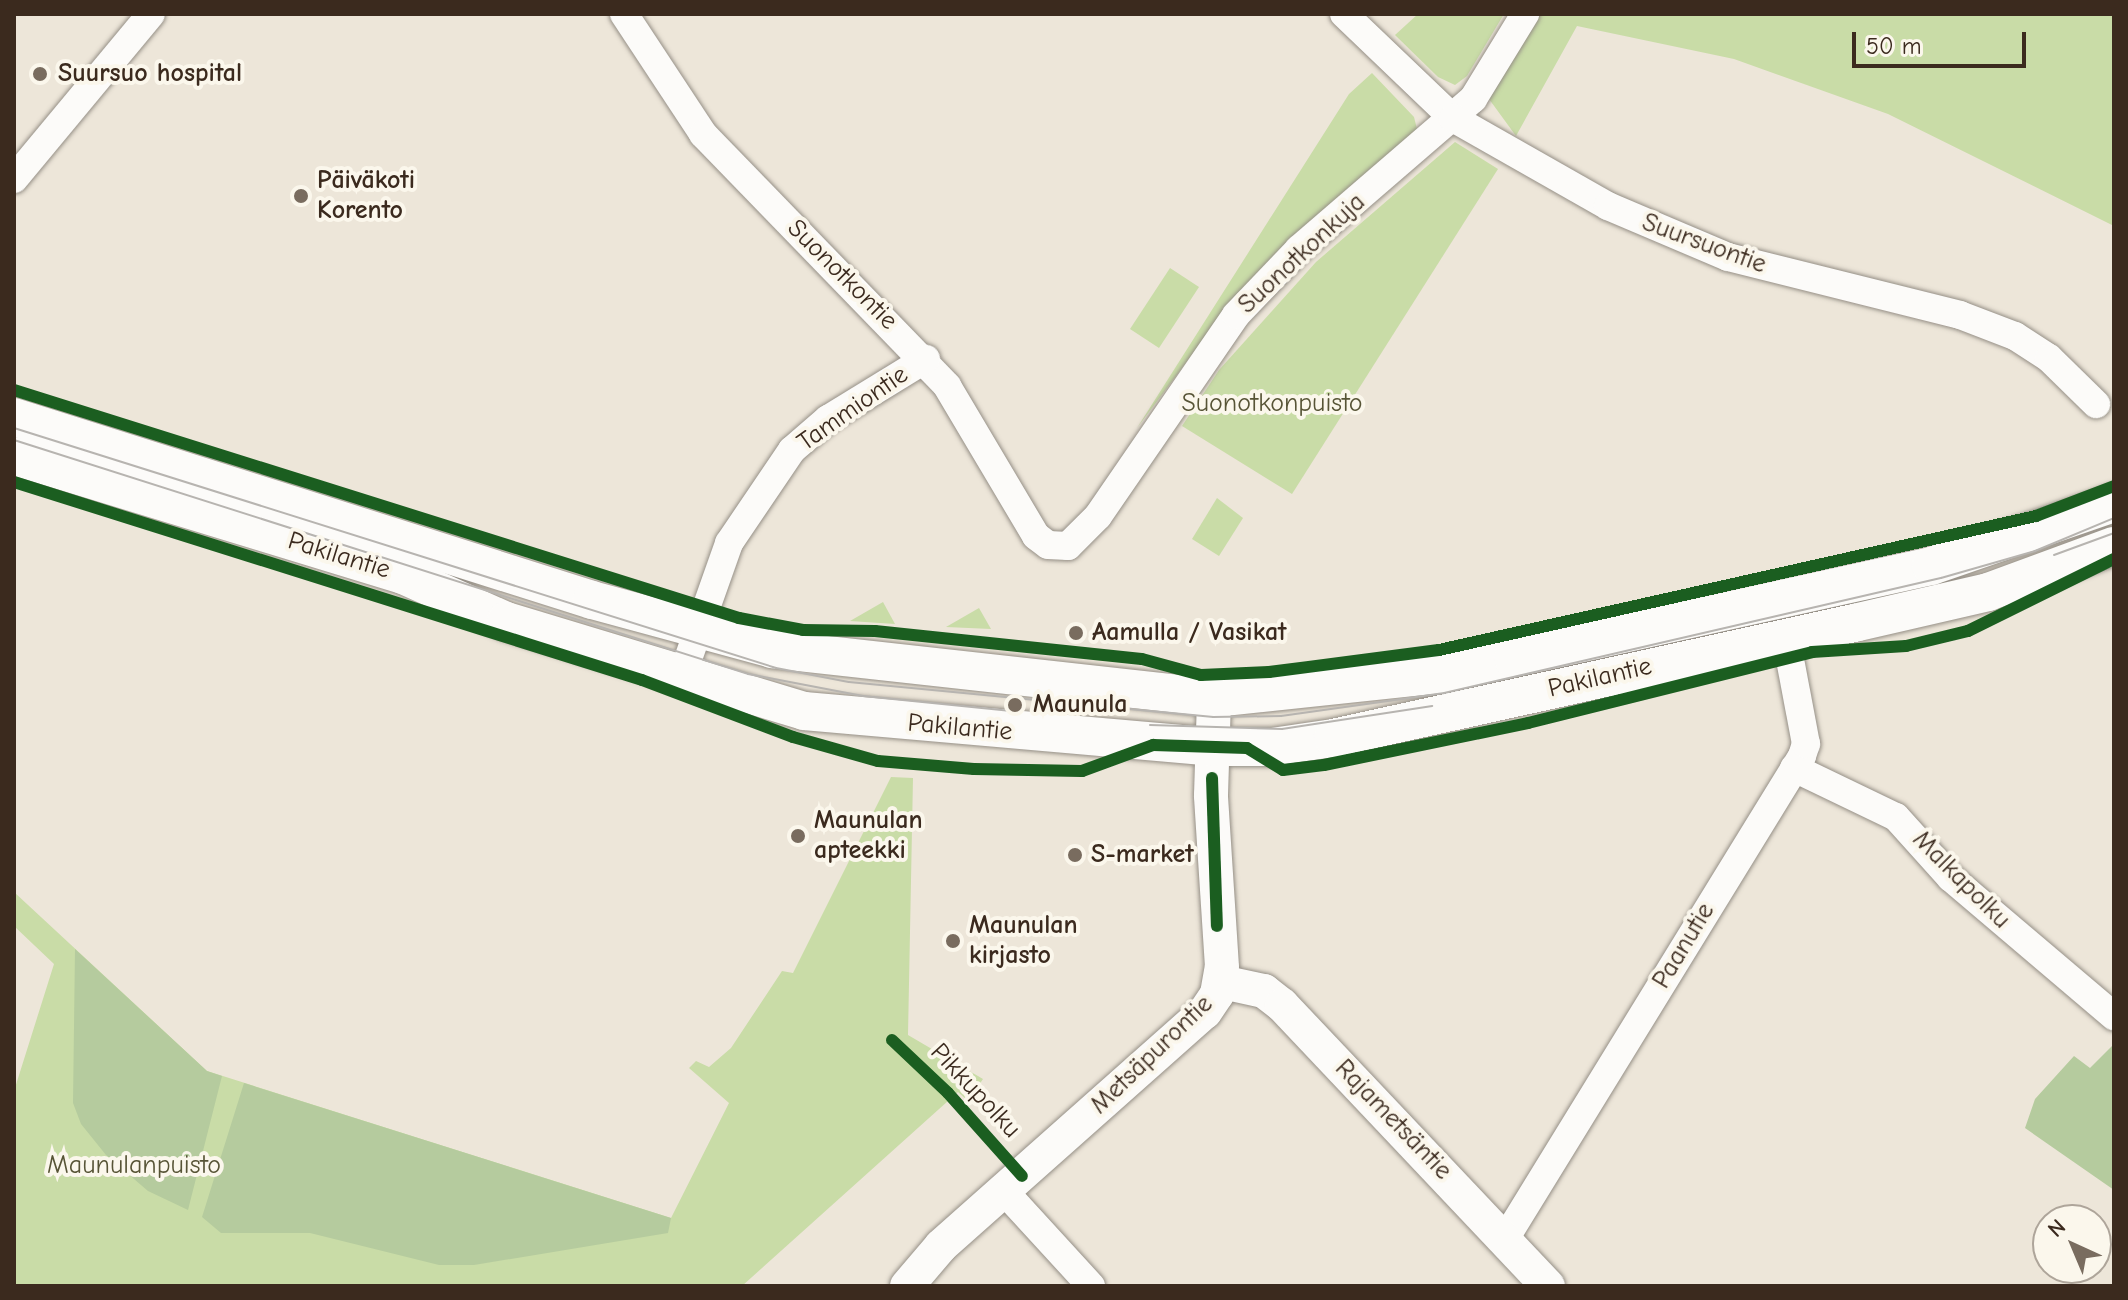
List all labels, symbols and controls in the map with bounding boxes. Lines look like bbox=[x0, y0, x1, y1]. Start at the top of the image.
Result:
scale bar bbox=[1856, 16, 2030, 66]
text: 50 m bbox=[1866, 32, 1922, 60]
place label: Suursuo hospital bbox=[58, 58, 242, 90]
marker: Suursuo hospital bbox=[29, 63, 51, 85]
place label: Päiväkoti Korento bbox=[317, 165, 415, 226]
marker: Päiväkoti Korento bbox=[292, 187, 310, 205]
street label: Suonotkonkuja bbox=[1232, 187, 1372, 321]
street label: Suursuontie bbox=[1638, 207, 1770, 281]
street label: Suonotkontie bbox=[780, 213, 904, 337]
street label: Tammiontie bbox=[792, 360, 914, 458]
park label: Suonotkonpuisto bbox=[1181, 388, 1363, 420]
street label: Pakilantie bbox=[284, 526, 394, 586]
place label: Aamulla / Vasikat bbox=[1092, 617, 1287, 649]
marker: Aamulla / Vasikat bbox=[1067, 624, 1085, 642]
street label: Pakilantie bbox=[1545, 651, 1655, 705]
place label: Maunula bbox=[1033, 689, 1128, 721]
marker: Maunula bbox=[1004, 694, 1026, 716]
street label: Pakilantie bbox=[906, 708, 1014, 748]
place label: Maunulan apteekki bbox=[814, 805, 923, 866]
street label: Malkapolku bbox=[1906, 825, 2016, 935]
marker: Maunulan apteekki bbox=[789, 827, 807, 845]
place label: S-market bbox=[1091, 839, 1194, 871]
marker: S-market bbox=[1066, 846, 1084, 864]
street label: Paanutie bbox=[1646, 898, 1722, 994]
place label: Maunulan kirjasto bbox=[969, 910, 1078, 972]
marker: Maunulan kirjasto bbox=[944, 932, 962, 950]
street label: Metsäpurontie bbox=[1084, 989, 1220, 1121]
street label: Pikkupolku bbox=[923, 1037, 1027, 1145]
street label: Rajametsäntie bbox=[1328, 1053, 1458, 1187]
park label: Maunulanpuisto bbox=[47, 1150, 221, 1182]
north arrow bbox=[2032, 1204, 2112, 1284]
text: N bbox=[2043, 1214, 2071, 1243]

